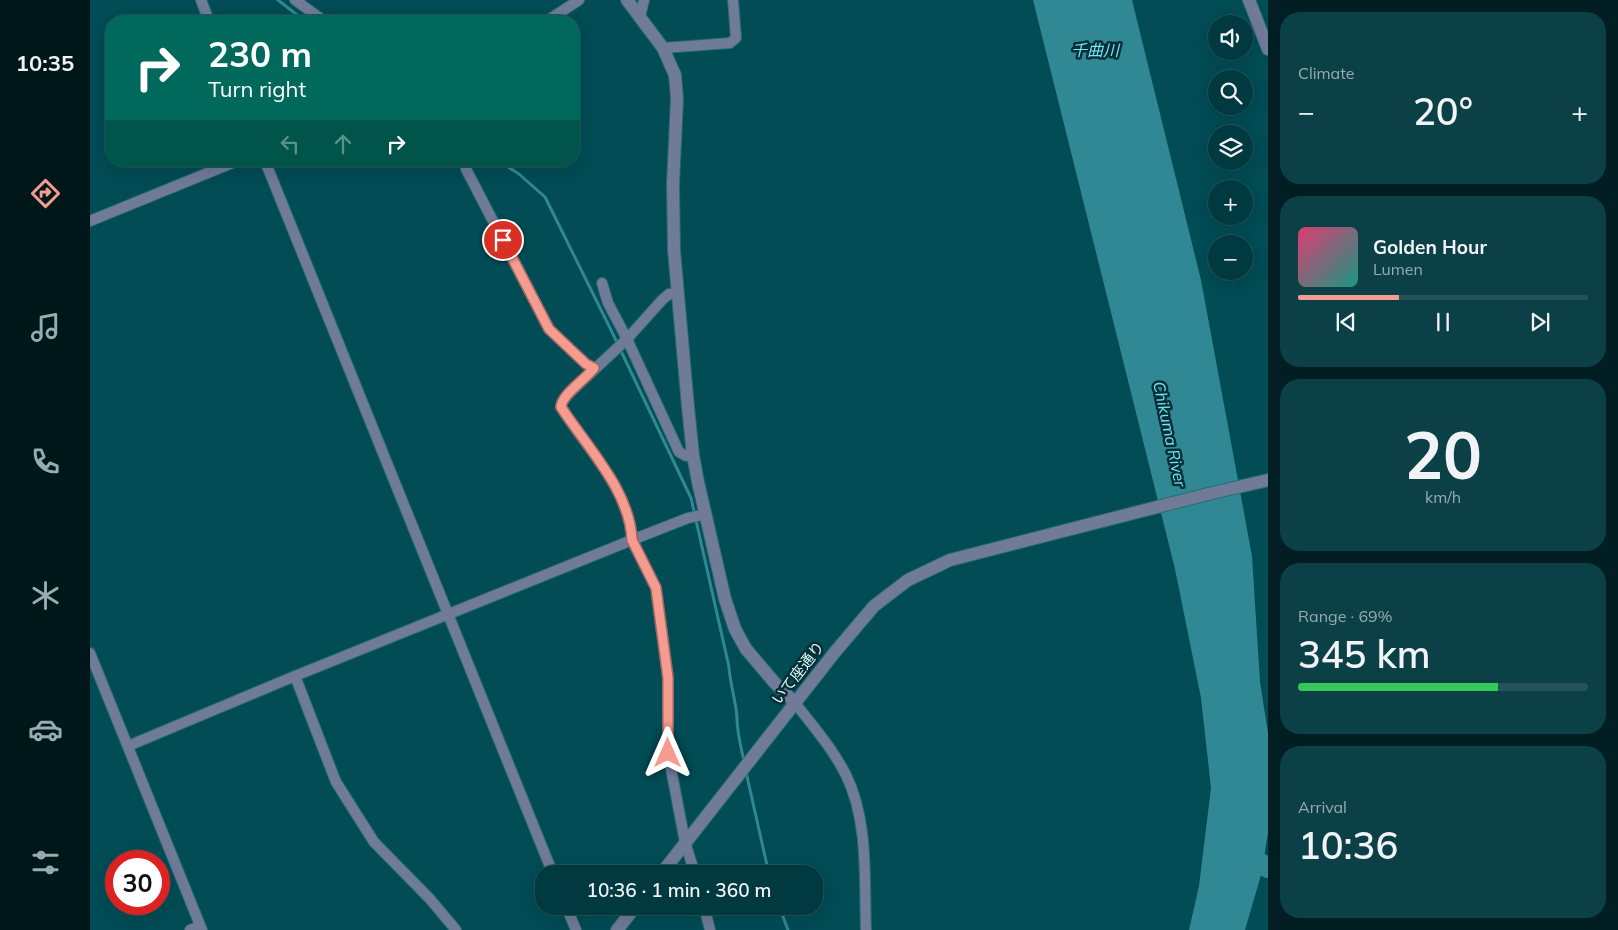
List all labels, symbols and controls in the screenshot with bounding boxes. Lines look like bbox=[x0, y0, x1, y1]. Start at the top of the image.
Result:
map controls bbox=[1208, 15, 1253, 280]
button: sound bbox=[1208, 15, 1253, 60]
text: 230 m bbox=[208, 32, 312, 76]
icon: right bbox=[125, 35, 190, 100]
water label: 千曲川 bbox=[1071, 40, 1121, 60]
text: 10:35 bbox=[16, 49, 74, 77]
text: Climate bbox=[1298, 63, 1354, 83]
button: search bbox=[1208, 70, 1253, 115]
text: Turn right bbox=[208, 75, 306, 103]
text: 20° bbox=[1413, 87, 1473, 135]
text: − bbox=[1298, 94, 1315, 129]
text: + bbox=[1571, 94, 1588, 129]
button: layers bbox=[1208, 125, 1253, 170]
icon: left bbox=[276, 130, 304, 158]
icon: ahead bbox=[329, 130, 357, 158]
icon: right bbox=[382, 130, 410, 158]
icon: directions bbox=[28, 176, 63, 211]
button: + bbox=[1208, 180, 1253, 225]
pin bbox=[482, 219, 524, 261]
icon: arrive bbox=[489, 226, 517, 254]
button: − bbox=[1208, 235, 1253, 280]
text: Golden Hour bbox=[1373, 235, 1487, 259]
text: Lumen bbox=[1373, 259, 1423, 279]
icon: previous bbox=[1332, 308, 1360, 336]
icon: pause bbox=[1429, 308, 1457, 336]
icon: next bbox=[1526, 308, 1554, 336]
icon: music bbox=[28, 310, 63, 345]
water label: Chikuma River bbox=[1149, 379, 1191, 490]
text: 20 bbox=[1404, 414, 1482, 495]
icon: phone bbox=[28, 444, 63, 479]
text: km/h bbox=[1425, 487, 1461, 507]
icon: climate bbox=[28, 578, 63, 613]
text: Range · 69% bbox=[1298, 606, 1393, 626]
text: 345 km bbox=[1298, 630, 1431, 678]
street label: いて座通り bbox=[767, 637, 828, 708]
icon: car bbox=[28, 712, 63, 747]
position arrow bbox=[641, 726, 693, 778]
text: Arrival bbox=[1298, 797, 1347, 817]
text: 10:36 bbox=[1298, 821, 1398, 869]
icon: filters bbox=[28, 845, 63, 880]
speed limit sign: 30 bbox=[105, 850, 170, 915]
text: 10:36 · 1 min · 360 m bbox=[586, 878, 772, 902]

